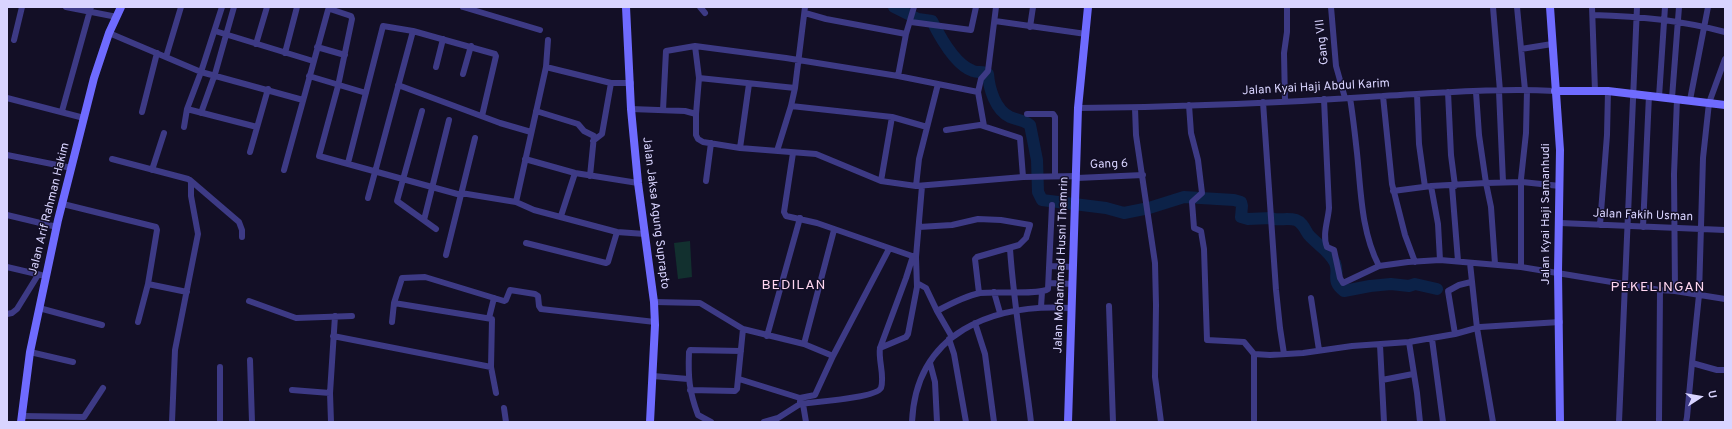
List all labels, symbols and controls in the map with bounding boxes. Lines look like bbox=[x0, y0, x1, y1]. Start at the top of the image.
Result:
street label: Gang VII bbox=[1313, 18, 1333, 66]
street label: Jalan Kyai Haji Abdul Karim bbox=[1242, 77, 1390, 99]
street label: Jalan Jaksa Agung Suprapto bbox=[639, 136, 671, 290]
street label: Jalan Arif Rahman Hakim bbox=[27, 141, 73, 277]
street label: Jalan Kyai Haji Samanhudi bbox=[1540, 143, 1554, 285]
street label: Gang 6 bbox=[1090, 157, 1128, 173]
street label: Jalan Mohammad Husni Thamrin bbox=[1052, 176, 1072, 354]
street label: Jalan Fakih Usman bbox=[1593, 207, 1693, 225]
district label: BEDILAN bbox=[761, 278, 827, 294]
district label: PEKELINGAN bbox=[1611, 280, 1705, 296]
north arrow bbox=[1680, 377, 1720, 417]
text: U bbox=[1704, 389, 1719, 400]

